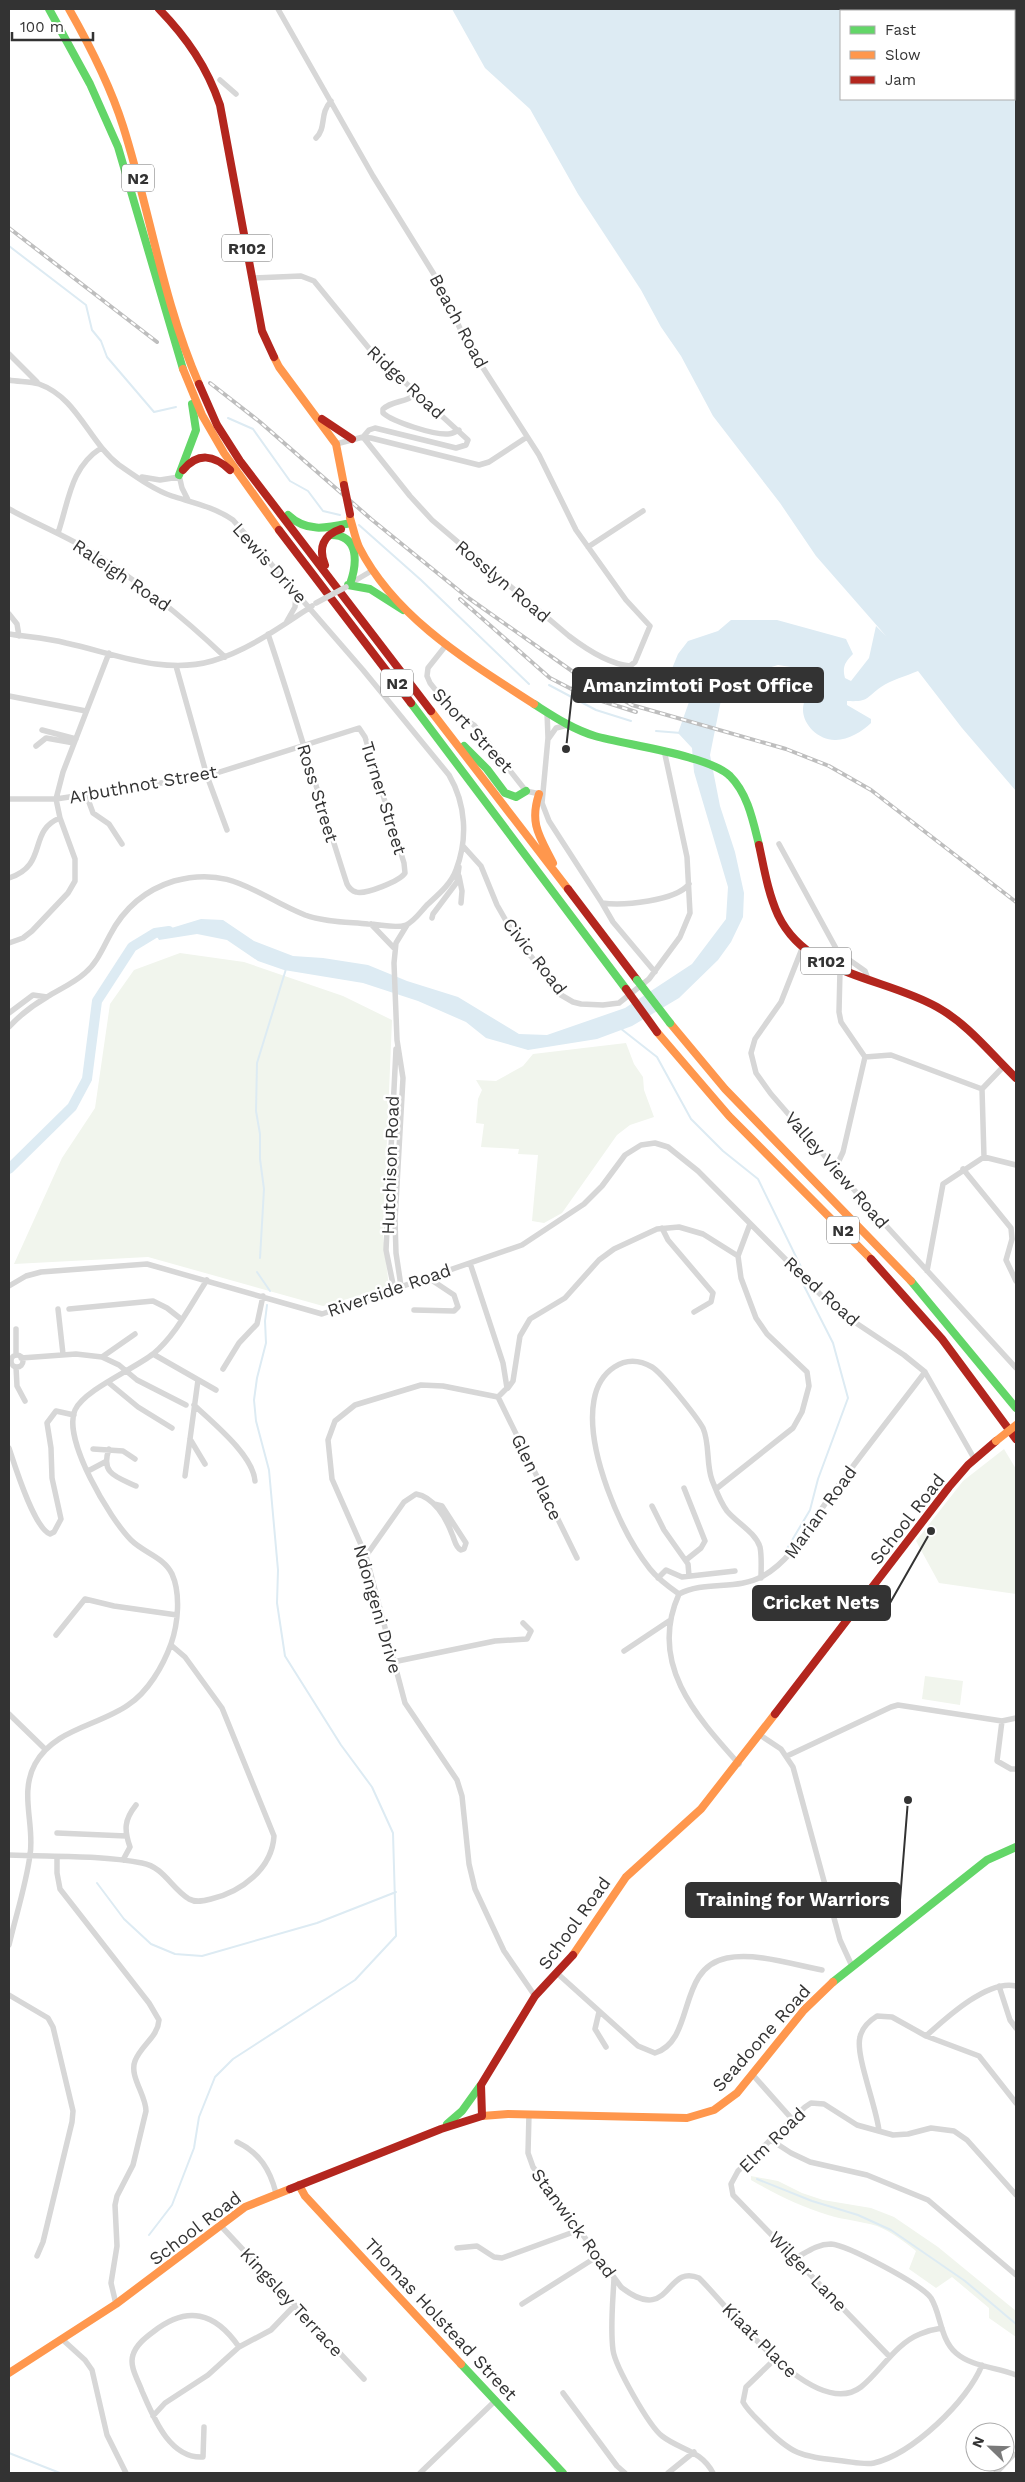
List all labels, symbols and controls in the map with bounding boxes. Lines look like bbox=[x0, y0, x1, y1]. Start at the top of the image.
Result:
scale bar bbox=[12, 10, 94, 42]
legend bbox=[840, 10, 1015, 100]
text: 100 m bbox=[20, 18, 64, 36]
text: Fast bbox=[885, 21, 917, 39]
text: Slow bbox=[885, 46, 921, 64]
text: Jam bbox=[885, 71, 916, 89]
road number: N2 bbox=[122, 164, 154, 192]
road number: R102 bbox=[222, 234, 272, 262]
street label: Beach Road bbox=[425, 270, 493, 372]
street label: Ridge Road bbox=[363, 341, 449, 423]
street label: Lewis Drive bbox=[228, 518, 312, 608]
street label: Raleigh Road bbox=[69, 535, 175, 615]
street label: Rosslyn Road bbox=[451, 535, 555, 627]
callout: Amanzimtoti Post Office bbox=[573, 668, 823, 702]
road number: N2 bbox=[381, 670, 413, 696]
text: Amanzimtoti Post Office bbox=[583, 674, 813, 697]
street label: Short Street bbox=[428, 683, 518, 777]
street label: Turner Street bbox=[357, 739, 411, 857]
street label: Ross Street bbox=[293, 741, 343, 845]
street label: Arbuthnot Street bbox=[67, 761, 219, 807]
street label: Civic Road bbox=[499, 914, 571, 998]
road number: R102 bbox=[801, 948, 851, 974]
street label: Hutchison Road bbox=[377, 1095, 403, 1235]
street label: Valley View Road bbox=[781, 1107, 893, 1233]
road number: N2 bbox=[827, 1216, 859, 1244]
street label: Reed Road bbox=[780, 1252, 864, 1330]
street label: Riverside Road bbox=[324, 1259, 454, 1321]
street label: Glen Place bbox=[507, 1430, 567, 1524]
street label: Marian Road bbox=[779, 1462, 861, 1562]
street label: School Road bbox=[865, 1469, 949, 1569]
street label: Ndongeni Drive bbox=[350, 1542, 406, 1676]
callout: Cricket Nets bbox=[753, 1586, 890, 1620]
text: Cricket Nets bbox=[763, 1591, 879, 1614]
street label: School Road bbox=[533, 1873, 615, 1973]
callout: Training for Warriors bbox=[686, 1883, 900, 1917]
text: Training for Warriors bbox=[696, 1888, 890, 1911]
street label: Seadoone Road bbox=[707, 1980, 815, 2096]
street label: Elm Road bbox=[734, 2103, 810, 2177]
street label: Stanwick Road bbox=[527, 2164, 621, 2282]
street label: School Road bbox=[145, 2187, 245, 2269]
street label: Wilger Lane bbox=[765, 2227, 851, 2315]
street label: Thomas Holstead Street bbox=[360, 2234, 522, 2405]
street label: Kingsley Terrace bbox=[236, 2243, 348, 2361]
street label: Kiaat Place bbox=[718, 2298, 802, 2382]
north arrow bbox=[965, 2422, 1015, 2472]
text: N bbox=[969, 2434, 987, 2450]

